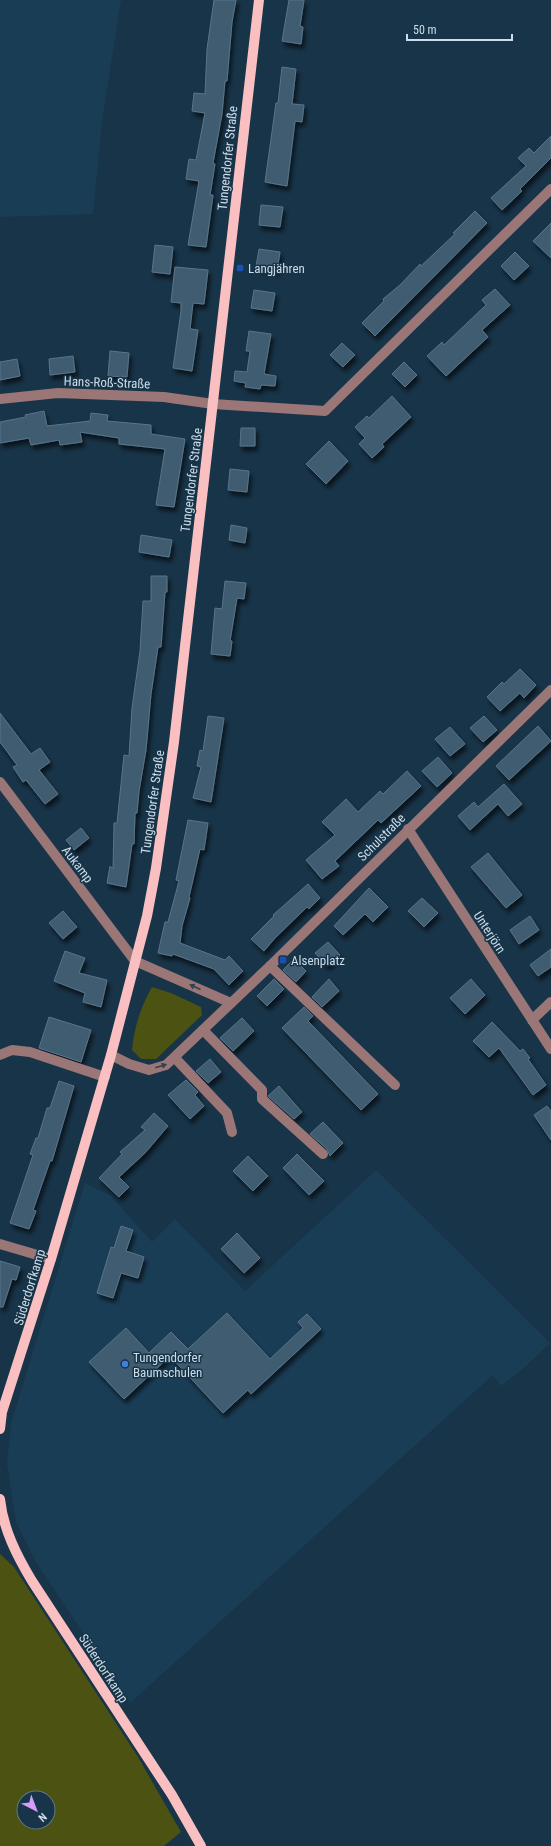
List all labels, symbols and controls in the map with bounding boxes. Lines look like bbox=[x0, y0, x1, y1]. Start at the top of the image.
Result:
scale bar bbox=[407, 16, 512, 42]
text: 50 m bbox=[413, 23, 437, 37]
street label: Tungendorfer Straße bbox=[215, 105, 240, 211]
place label: Langjähren bbox=[248, 261, 305, 276]
marker: Langjähren bbox=[235, 263, 245, 273]
street label: Hans-Roß-Straße bbox=[63, 373, 151, 392]
street label: Tungendorfer Straße bbox=[178, 427, 205, 533]
street label: Tungendorfer Straße bbox=[138, 749, 167, 855]
street label: Schulstraße bbox=[355, 811, 408, 864]
street label: Aukamp bbox=[59, 843, 96, 886]
street label: Unterjörn bbox=[470, 908, 509, 956]
place label: Alsenplatz bbox=[291, 953, 345, 968]
marker: Alsenplatz bbox=[278, 955, 288, 965]
one-way arrow bbox=[189, 984, 201, 990]
one-way arrow bbox=[155, 1063, 167, 1069]
street label: Süderdorfkamp bbox=[11, 1247, 48, 1327]
place label: Tungendorfer Baumschulen bbox=[133, 1350, 202, 1380]
marker: Tungendorfer Baumschulen bbox=[120, 1359, 130, 1369]
street label: Süderdorfkamp bbox=[76, 1631, 131, 1705]
north arrow bbox=[16, 1790, 56, 1830]
text: N bbox=[35, 1810, 49, 1824]

